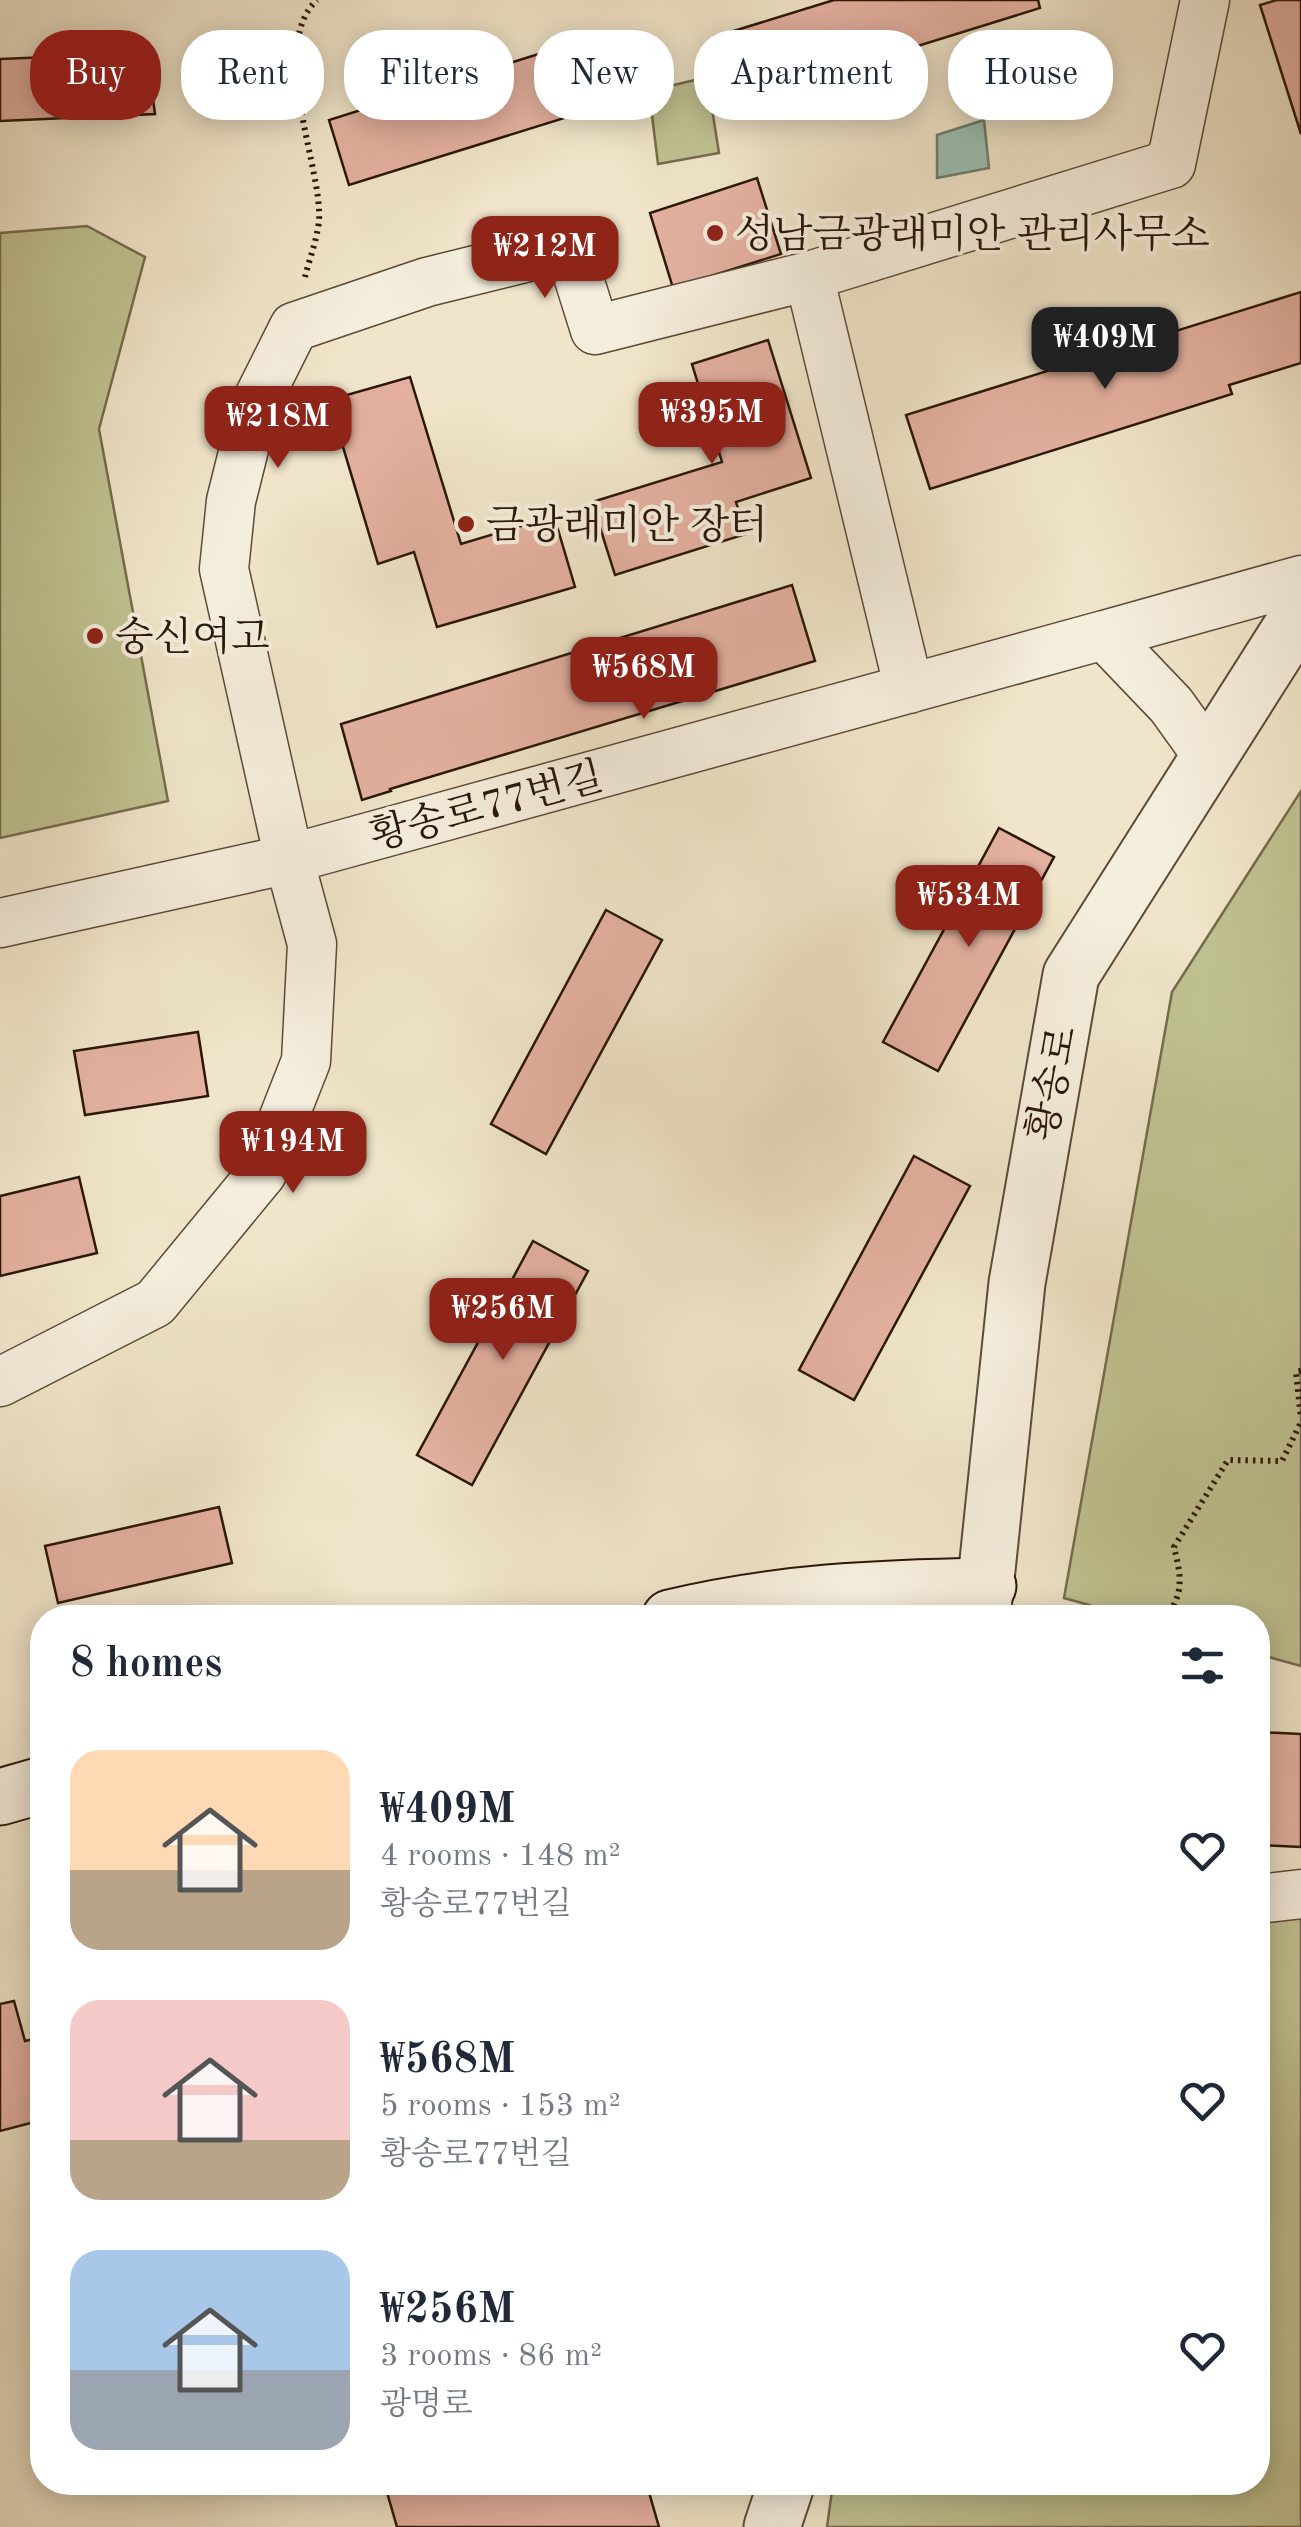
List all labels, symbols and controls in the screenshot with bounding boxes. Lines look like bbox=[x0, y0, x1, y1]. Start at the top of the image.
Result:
chip: Buy bbox=[30, 30, 161, 120]
chip: Rent bbox=[181, 30, 324, 120]
chip: Filters bbox=[344, 30, 514, 120]
chip: New bbox=[534, 30, 674, 120]
chip: Apartment bbox=[694, 30, 928, 120]
chip: House bbox=[948, 30, 1113, 120]
place label: 성남금광래미안 관리사무소 bbox=[735, 212, 1210, 257]
pin: ₩212M bbox=[475, 216, 615, 301]
marker: 성남금광래미안 관리사무소 bbox=[704, 222, 726, 244]
text: ₩212M bbox=[493, 232, 597, 264]
pin: ₩409M bbox=[1035, 307, 1175, 392]
text: ₩409M bbox=[1053, 323, 1157, 355]
pin: ₩395M bbox=[642, 382, 782, 467]
pin: ₩218M bbox=[208, 386, 348, 471]
text: ₩395M bbox=[660, 398, 764, 430]
text: ₩218M bbox=[226, 402, 330, 434]
place label: 금광래미안 장터 bbox=[486, 503, 768, 548]
marker: 금광래미안 장터 bbox=[455, 513, 477, 535]
place label: 숭신여고 bbox=[115, 615, 270, 660]
marker: 숭신여고 bbox=[84, 625, 106, 647]
pin: ₩568M bbox=[574, 637, 714, 722]
text: ₩568M bbox=[592, 653, 696, 685]
street label: 황송로77번길 bbox=[365, 754, 608, 859]
pin: ₩534M bbox=[899, 865, 1039, 950]
text: ₩534M bbox=[917, 881, 1021, 913]
street label: 황송로 bbox=[1019, 1022, 1086, 1144]
pin: ₩194M bbox=[223, 1111, 363, 1196]
text: ₩194M bbox=[241, 1127, 345, 1159]
pin: ₩256M bbox=[433, 1278, 573, 1363]
text: ₩256M bbox=[451, 1294, 555, 1326]
icon: filters bbox=[1175, 1638, 1230, 1693]
text: 8 homes bbox=[70, 1644, 222, 1686]
icon: home bbox=[150, 1790, 270, 1910]
text: ₩409M bbox=[380, 1790, 515, 1832]
icon: heart bbox=[1175, 1823, 1230, 1878]
text: 4 rooms · 148 m² bbox=[380, 1841, 621, 1873]
text: 황송로77번길 bbox=[380, 1890, 572, 1922]
icon: home bbox=[150, 2040, 270, 2160]
text: ₩568M bbox=[380, 2040, 515, 2082]
icon: heart bbox=[1175, 2073, 1230, 2128]
text: 5 rooms · 153 m² bbox=[380, 2091, 621, 2123]
text: 황송로77번길 bbox=[380, 2140, 572, 2172]
icon: home bbox=[150, 2290, 270, 2410]
text: ₩256M bbox=[380, 2290, 515, 2332]
icon: heart bbox=[1175, 2323, 1230, 2378]
text: 3 rooms · 86 m² bbox=[380, 2341, 602, 2373]
text: 광명로 bbox=[380, 2390, 473, 2422]

